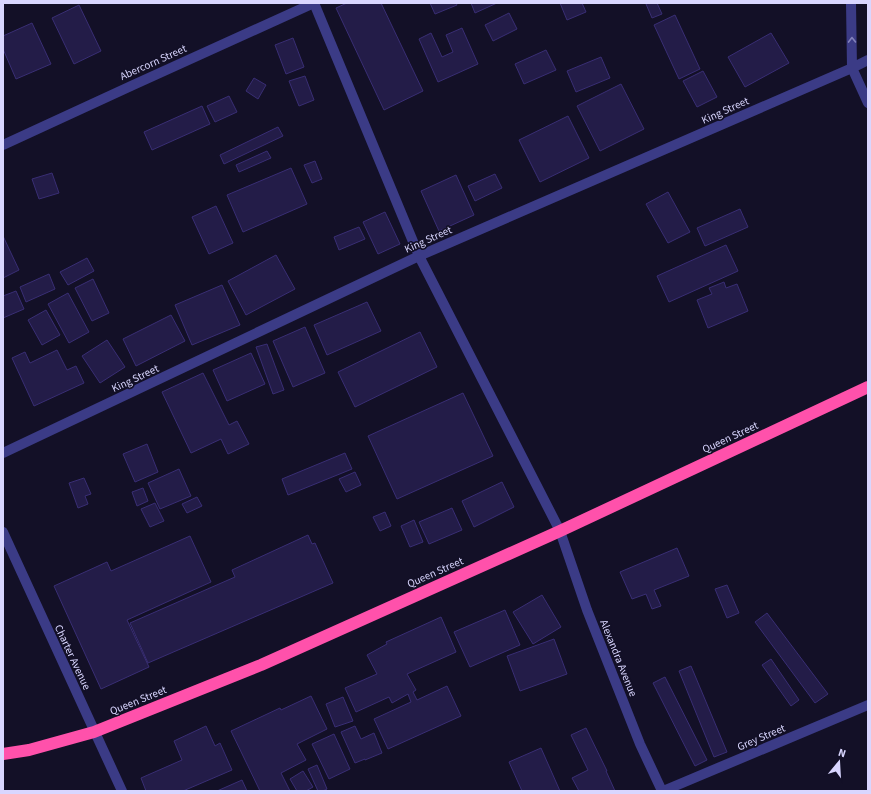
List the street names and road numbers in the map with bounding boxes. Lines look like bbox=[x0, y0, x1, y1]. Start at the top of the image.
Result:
street label: Abercorn Street bbox=[117, 41, 189, 84]
street label: King Street bbox=[699, 93, 752, 128]
street label: King Street bbox=[402, 222, 455, 257]
street label: King Street bbox=[109, 361, 161, 396]
street label: Queen Street bbox=[700, 418, 761, 457]
street label: Queen Street bbox=[405, 553, 466, 592]
street label: Alexandra Avenue bbox=[596, 617, 641, 699]
street label: Charter Avenue bbox=[51, 622, 94, 693]
street label: Queen Street bbox=[108, 682, 169, 719]
street label: Grey Street bbox=[735, 721, 788, 754]

